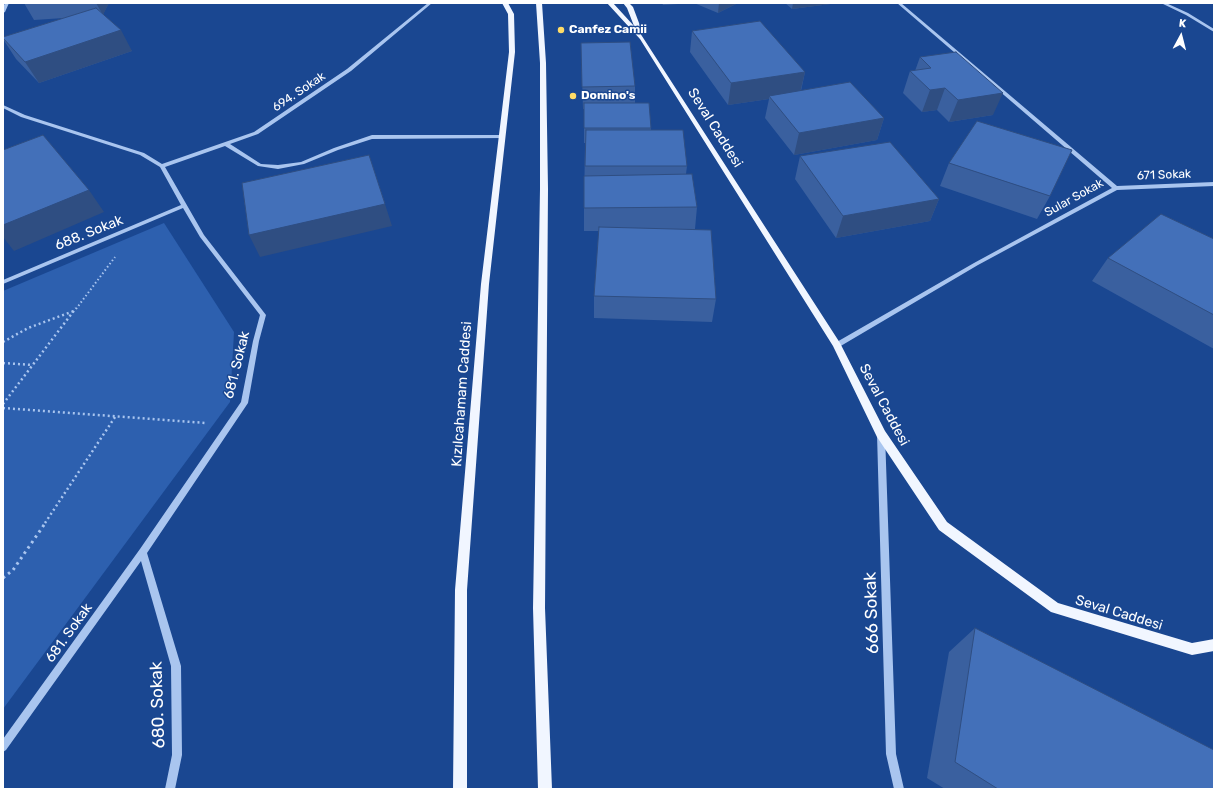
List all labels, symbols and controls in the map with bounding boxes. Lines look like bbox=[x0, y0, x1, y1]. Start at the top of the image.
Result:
north arrow bbox=[1161, 16, 1201, 56]
text: K bbox=[1178, 17, 1187, 30]
place label: Canfez Camii bbox=[569, 23, 647, 37]
marker: Canfez Camii bbox=[556, 25, 566, 35]
street label: 694. Sokak bbox=[270, 69, 328, 115]
street label: Seval Caddesi bbox=[684, 85, 746, 171]
place label: Domino's bbox=[581, 89, 635, 103]
marker: Domino's bbox=[568, 91, 578, 101]
street label: 671 Sokak bbox=[1137, 167, 1191, 183]
street label: Sular Sokak bbox=[1042, 176, 1106, 220]
street label: 688. Sokak bbox=[53, 212, 125, 254]
street label: Kızılcahamam Caddesi bbox=[449, 321, 475, 467]
street label: 681. Sokak bbox=[220, 329, 254, 401]
street label: Seval Caddesi bbox=[855, 361, 913, 449]
street label: 666 Sokak bbox=[860, 572, 884, 654]
street label: Seval Caddesi bbox=[1073, 592, 1165, 634]
street label: 681. Sokak bbox=[42, 600, 96, 666]
street label: 680. Sokak bbox=[146, 661, 170, 749]

